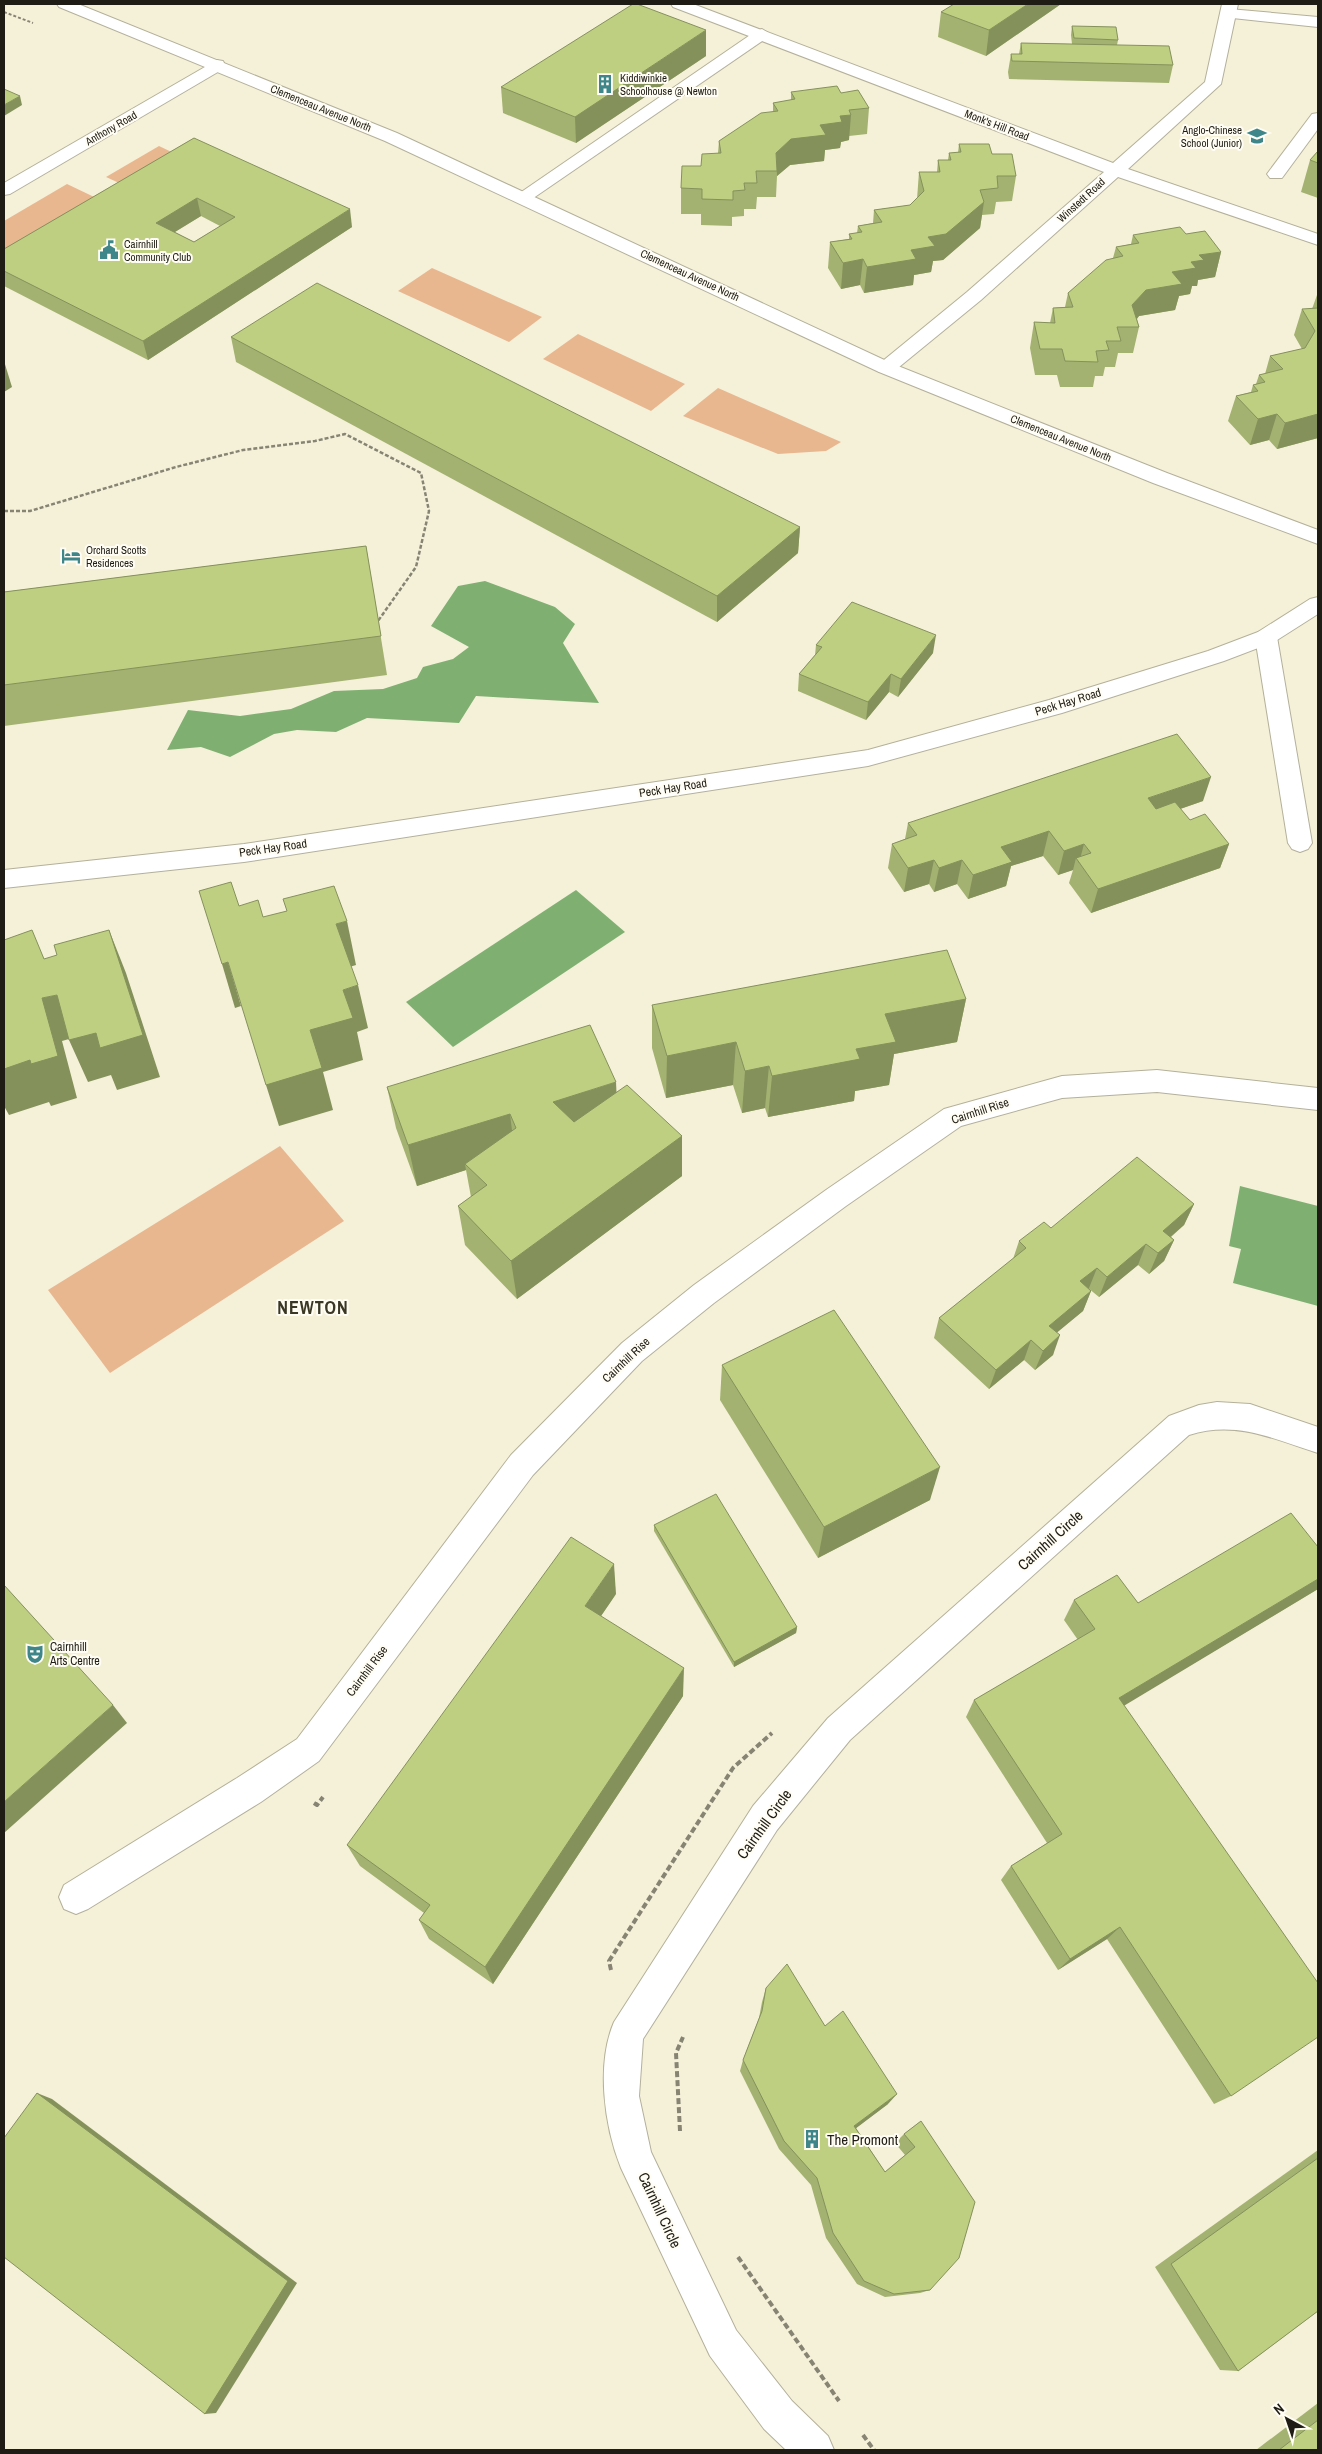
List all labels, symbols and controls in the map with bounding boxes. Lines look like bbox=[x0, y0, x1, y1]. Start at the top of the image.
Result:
place label: Kiddiwinkie Schoolhouse @ Newton bbox=[620, 71, 717, 98]
building icon: Kiddiwinkie Schoolhouse @ Newton bbox=[594, 73, 616, 95]
street label: Clemenceau Avenue North bbox=[268, 81, 374, 135]
street label: Monk's Hill Road bbox=[963, 106, 1031, 144]
street label: Anthony Road bbox=[82, 108, 139, 149]
place label: Anglo-Chinese School (Junior) bbox=[1181, 123, 1242, 150]
school or university icon: Anglo-Chinese School (Junior) bbox=[1246, 125, 1268, 147]
street label: Winstedt Road bbox=[1054, 175, 1108, 225]
place label: Cairnhill Community Club bbox=[124, 237, 191, 264]
public building icon: Cairnhill Community Club bbox=[98, 239, 120, 261]
street label: Clemenceau Avenue North bbox=[638, 246, 742, 304]
street label: Clemenceau Avenue North bbox=[1008, 411, 1114, 465]
place label: Orchard Scotts Residences bbox=[86, 543, 147, 570]
hotel icon: Orchard Scotts Residences bbox=[60, 545, 82, 567]
street label: Peck Hay Road bbox=[1033, 684, 1103, 720]
street label: Peck Hay Road bbox=[638, 775, 708, 801]
street label: Peck Hay Road bbox=[238, 835, 308, 861]
street label: Cairnhill Rise bbox=[949, 1094, 1011, 1128]
district label: NEWTON bbox=[277, 1295, 349, 1320]
street label: Cairnhill Rise bbox=[599, 1334, 653, 1386]
street label: Cairnhill Circle bbox=[1013, 1505, 1087, 1575]
place label: Cairnhill Arts Centre bbox=[49, 1639, 100, 1669]
street label: Cairnhill Rise bbox=[343, 1642, 391, 1700]
theatre icon: Cairnhill Arts Centre bbox=[24, 1643, 46, 1665]
street label: Cairnhill Circle bbox=[732, 1785, 796, 1863]
building icon: The Promont bbox=[801, 2128, 823, 2150]
place label: The Promont bbox=[827, 2129, 899, 2150]
street label: Cairnhill Circle bbox=[633, 2169, 687, 2251]
north arrow bbox=[1262, 2394, 1312, 2444]
text: N bbox=[1270, 2399, 1288, 2419]

